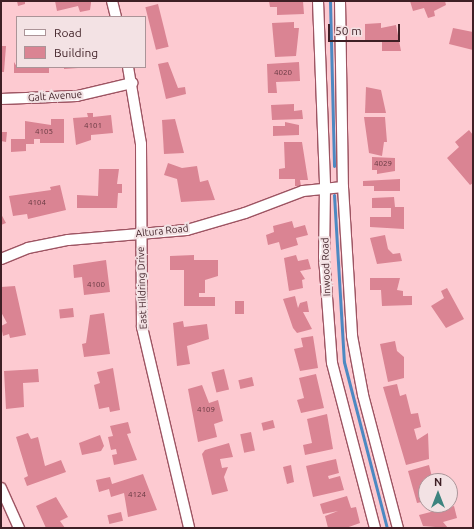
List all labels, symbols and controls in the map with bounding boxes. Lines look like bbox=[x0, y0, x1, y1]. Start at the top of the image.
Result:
legend bbox=[16, 16, 146, 68]
scale bar bbox=[330, 16, 402, 42]
text: 50 m bbox=[335, 24, 362, 37]
text: Road bbox=[54, 26, 82, 39]
text: Building bbox=[54, 46, 98, 59]
house number: 4020 bbox=[274, 68, 292, 78]
street label: Galt Avenue bbox=[27, 88, 83, 104]
house number: 4101 bbox=[84, 121, 102, 131]
house number: 4105 bbox=[35, 127, 53, 137]
house number: 4029 bbox=[374, 159, 392, 169]
house number: 4104 bbox=[28, 198, 46, 208]
street label: Altura Road bbox=[135, 222, 189, 240]
street label: Inwood Road bbox=[319, 237, 333, 297]
street label: East Hildring Drive bbox=[135, 246, 149, 330]
house number: 4100 bbox=[87, 280, 105, 290]
house number: 4109 bbox=[197, 405, 215, 415]
north arrow bbox=[418, 473, 458, 513]
text: N bbox=[434, 476, 442, 488]
house number: 4124 bbox=[128, 490, 146, 500]

